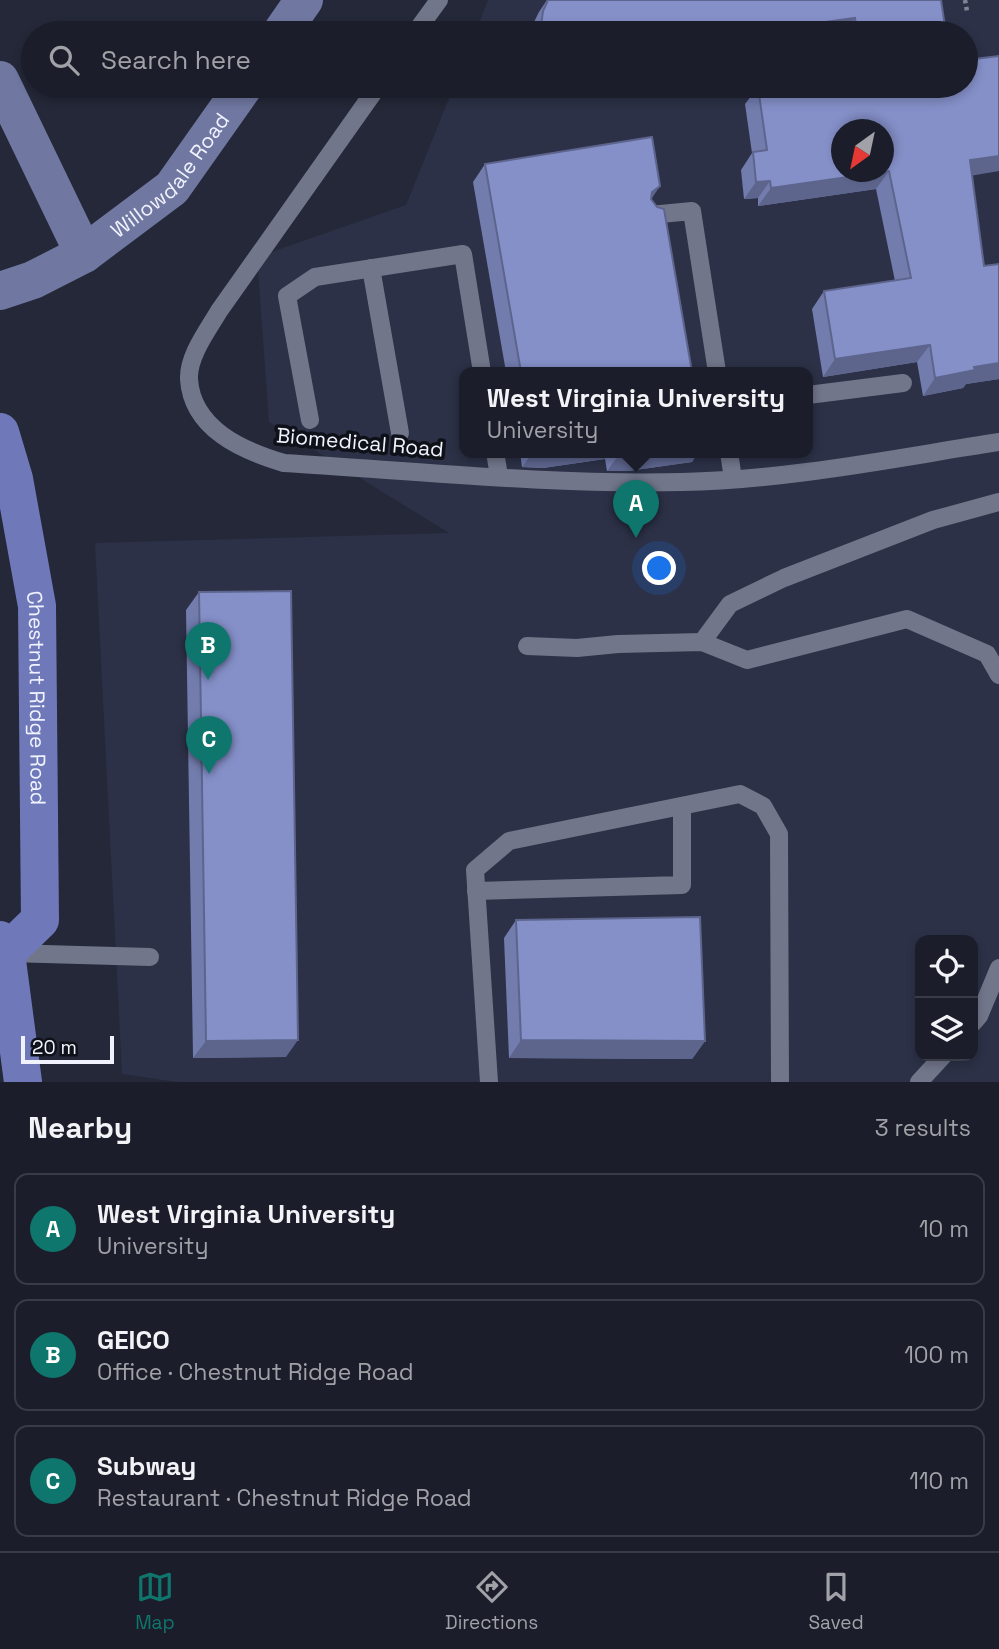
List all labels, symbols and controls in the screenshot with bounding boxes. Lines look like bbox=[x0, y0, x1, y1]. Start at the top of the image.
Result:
search box bbox=[21, 21, 978, 98]
icon: search bbox=[45, 41, 83, 79]
text: Search here bbox=[101, 43, 251, 77]
street label: Willowdale Road bbox=[105, 107, 235, 243]
north arrow bbox=[831, 119, 894, 182]
popup bbox=[459, 367, 813, 458]
text: West Virginia University bbox=[487, 381, 785, 415]
text: University bbox=[487, 415, 598, 445]
street label: Biomedical Road bbox=[275, 421, 445, 463]
pin: A bbox=[613, 480, 659, 538]
your location bbox=[642, 551, 676, 585]
street label: Chestnut Ridge Road bbox=[21, 588, 52, 805]
pin: B bbox=[185, 622, 231, 680]
pin: C bbox=[186, 716, 232, 774]
map controls bbox=[915, 935, 978, 1061]
button: locate bbox=[915, 935, 978, 998]
button: layers bbox=[915, 998, 978, 1061]
scale bar bbox=[21, 1033, 114, 1065]
text: 20 m bbox=[32, 1035, 77, 1060]
text: Nearby bbox=[28, 1108, 132, 1147]
text: 3 results bbox=[875, 1113, 971, 1143]
text: West Virginia University bbox=[97, 1197, 395, 1231]
text: A bbox=[46, 1214, 60, 1244]
text: 10 m bbox=[919, 1214, 969, 1244]
text: University bbox=[97, 1231, 208, 1261]
text: GEICO bbox=[97, 1323, 170, 1357]
text: B bbox=[45, 1340, 61, 1370]
text: 100 m bbox=[904, 1340, 969, 1370]
text: Office · Chestnut Ridge Road bbox=[97, 1357, 414, 1387]
text: Subway bbox=[97, 1449, 196, 1483]
text: C bbox=[46, 1466, 60, 1496]
text: 110 m bbox=[909, 1466, 969, 1496]
text: Restaurant · Chestnut Ridge Road bbox=[97, 1483, 472, 1513]
tab: Map bbox=[135, 1568, 175, 1635]
tab: Directions bbox=[445, 1568, 538, 1635]
tab: Saved bbox=[808, 1568, 864, 1635]

